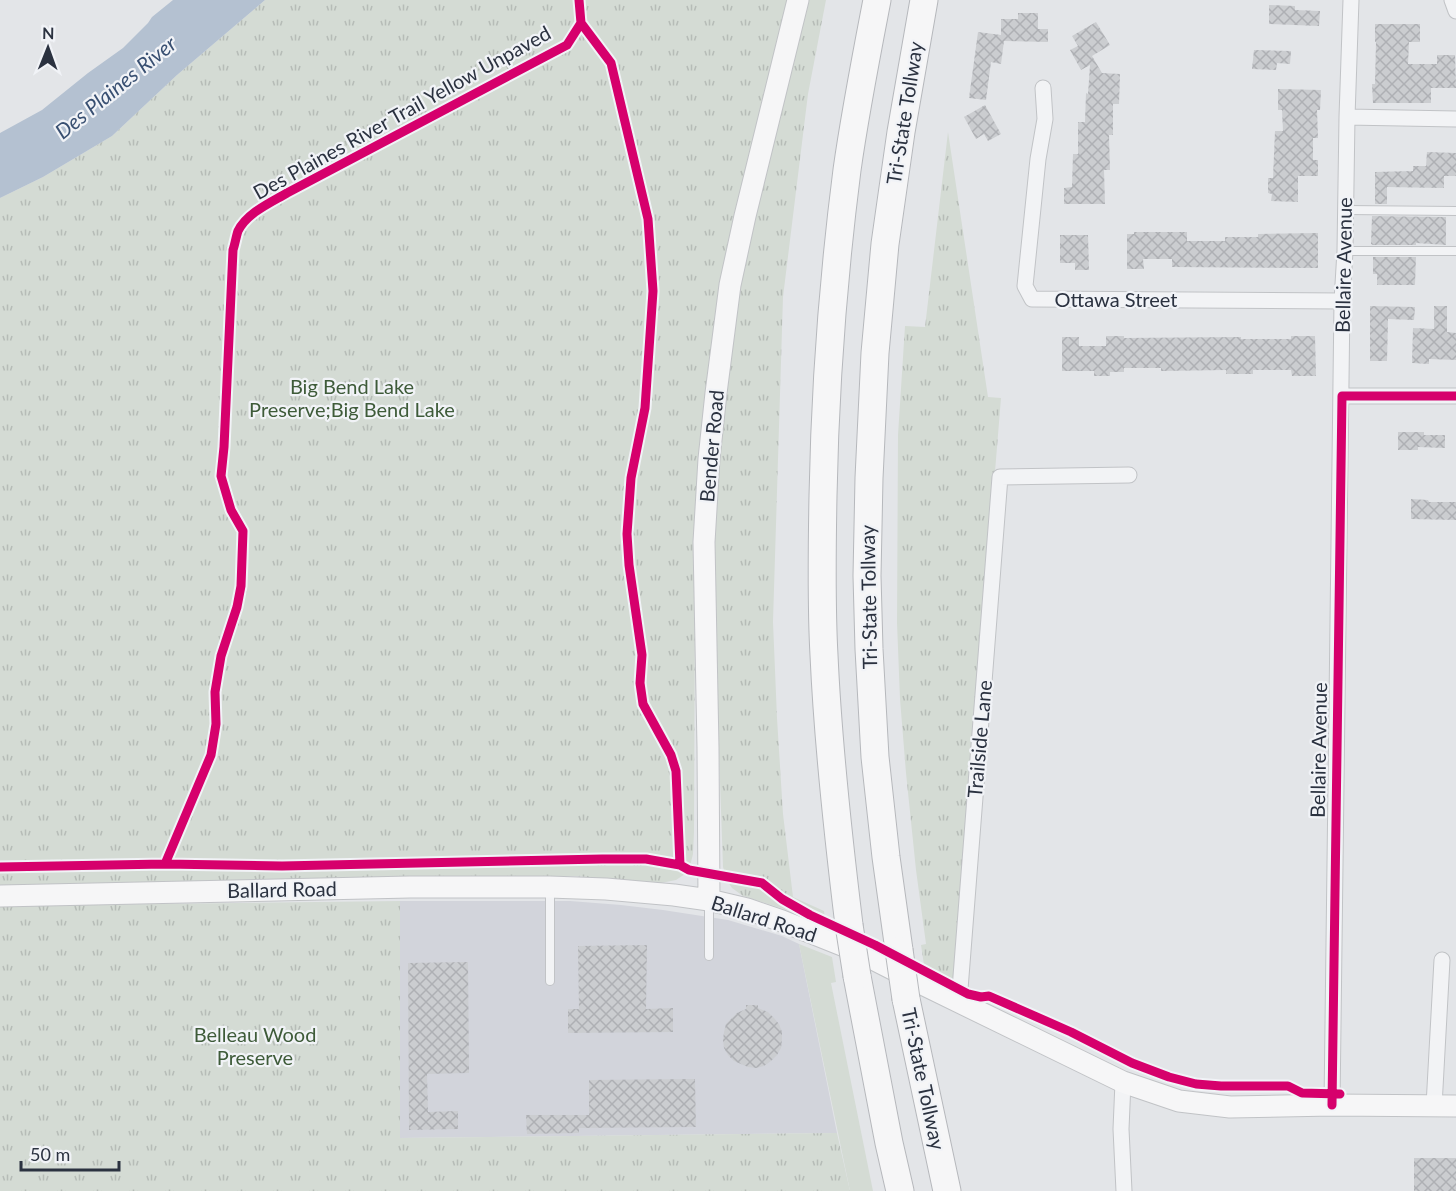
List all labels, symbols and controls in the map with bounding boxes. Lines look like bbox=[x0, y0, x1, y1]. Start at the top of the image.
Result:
north arrow bbox=[18, 18, 78, 78]
street label: Des Plaines River Trail Yellow Unpaved bbox=[249, 20, 554, 204]
text: N bbox=[42, 23, 55, 42]
water label: Des Plaines River bbox=[49, 30, 181, 143]
street label: Tri-State Tollway bbox=[881, 39, 927, 186]
street label: Bellaire Avenue bbox=[1330, 197, 1356, 333]
street label: Ottawa Street bbox=[1055, 287, 1177, 311]
park label: Big Bend Lake Preserve;Big Bend Lake bbox=[249, 374, 455, 421]
street label: Bender Road bbox=[694, 389, 728, 503]
street label: Tri-State Tollway bbox=[855, 524, 881, 669]
street label: Trailside Lane bbox=[962, 679, 996, 799]
street label: Bellaire Avenue bbox=[1305, 682, 1331, 818]
street label: Ballard Road bbox=[227, 876, 337, 902]
street label: Ballard Road bbox=[708, 890, 820, 946]
street label: Tri-State Tollway bbox=[897, 1006, 951, 1153]
park label: Belleau Wood Preserve bbox=[194, 1022, 316, 1069]
scale bar bbox=[21, 1134, 118, 1172]
text: 50 m bbox=[30, 1143, 70, 1165]

